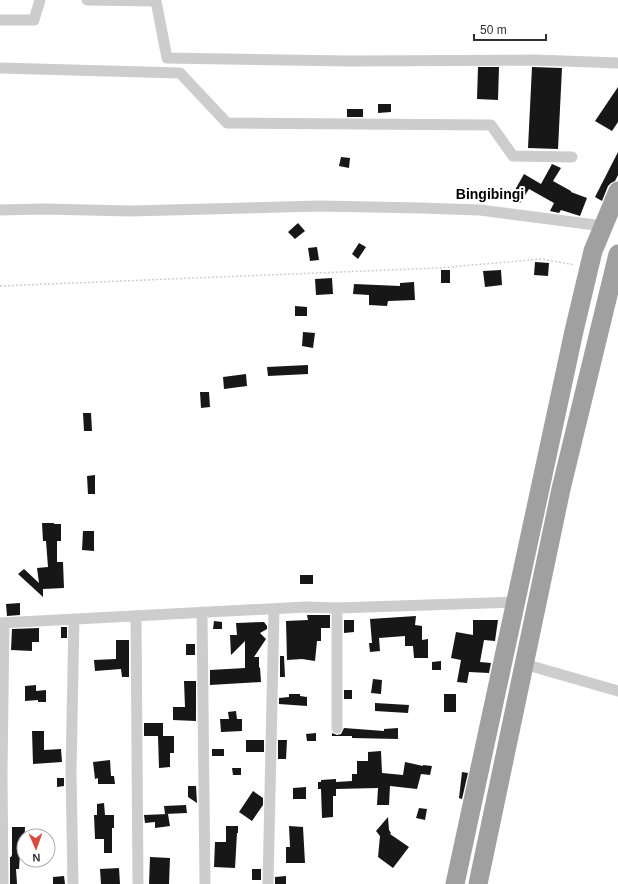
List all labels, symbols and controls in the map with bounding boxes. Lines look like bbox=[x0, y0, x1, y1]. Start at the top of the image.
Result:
scale bar bbox=[474, 16, 546, 42]
text: 50 m bbox=[480, 23, 507, 37]
district label: Bingibingi bbox=[456, 186, 524, 202]
north arrow bbox=[16, 828, 56, 868]
text: N bbox=[32, 852, 41, 864]

